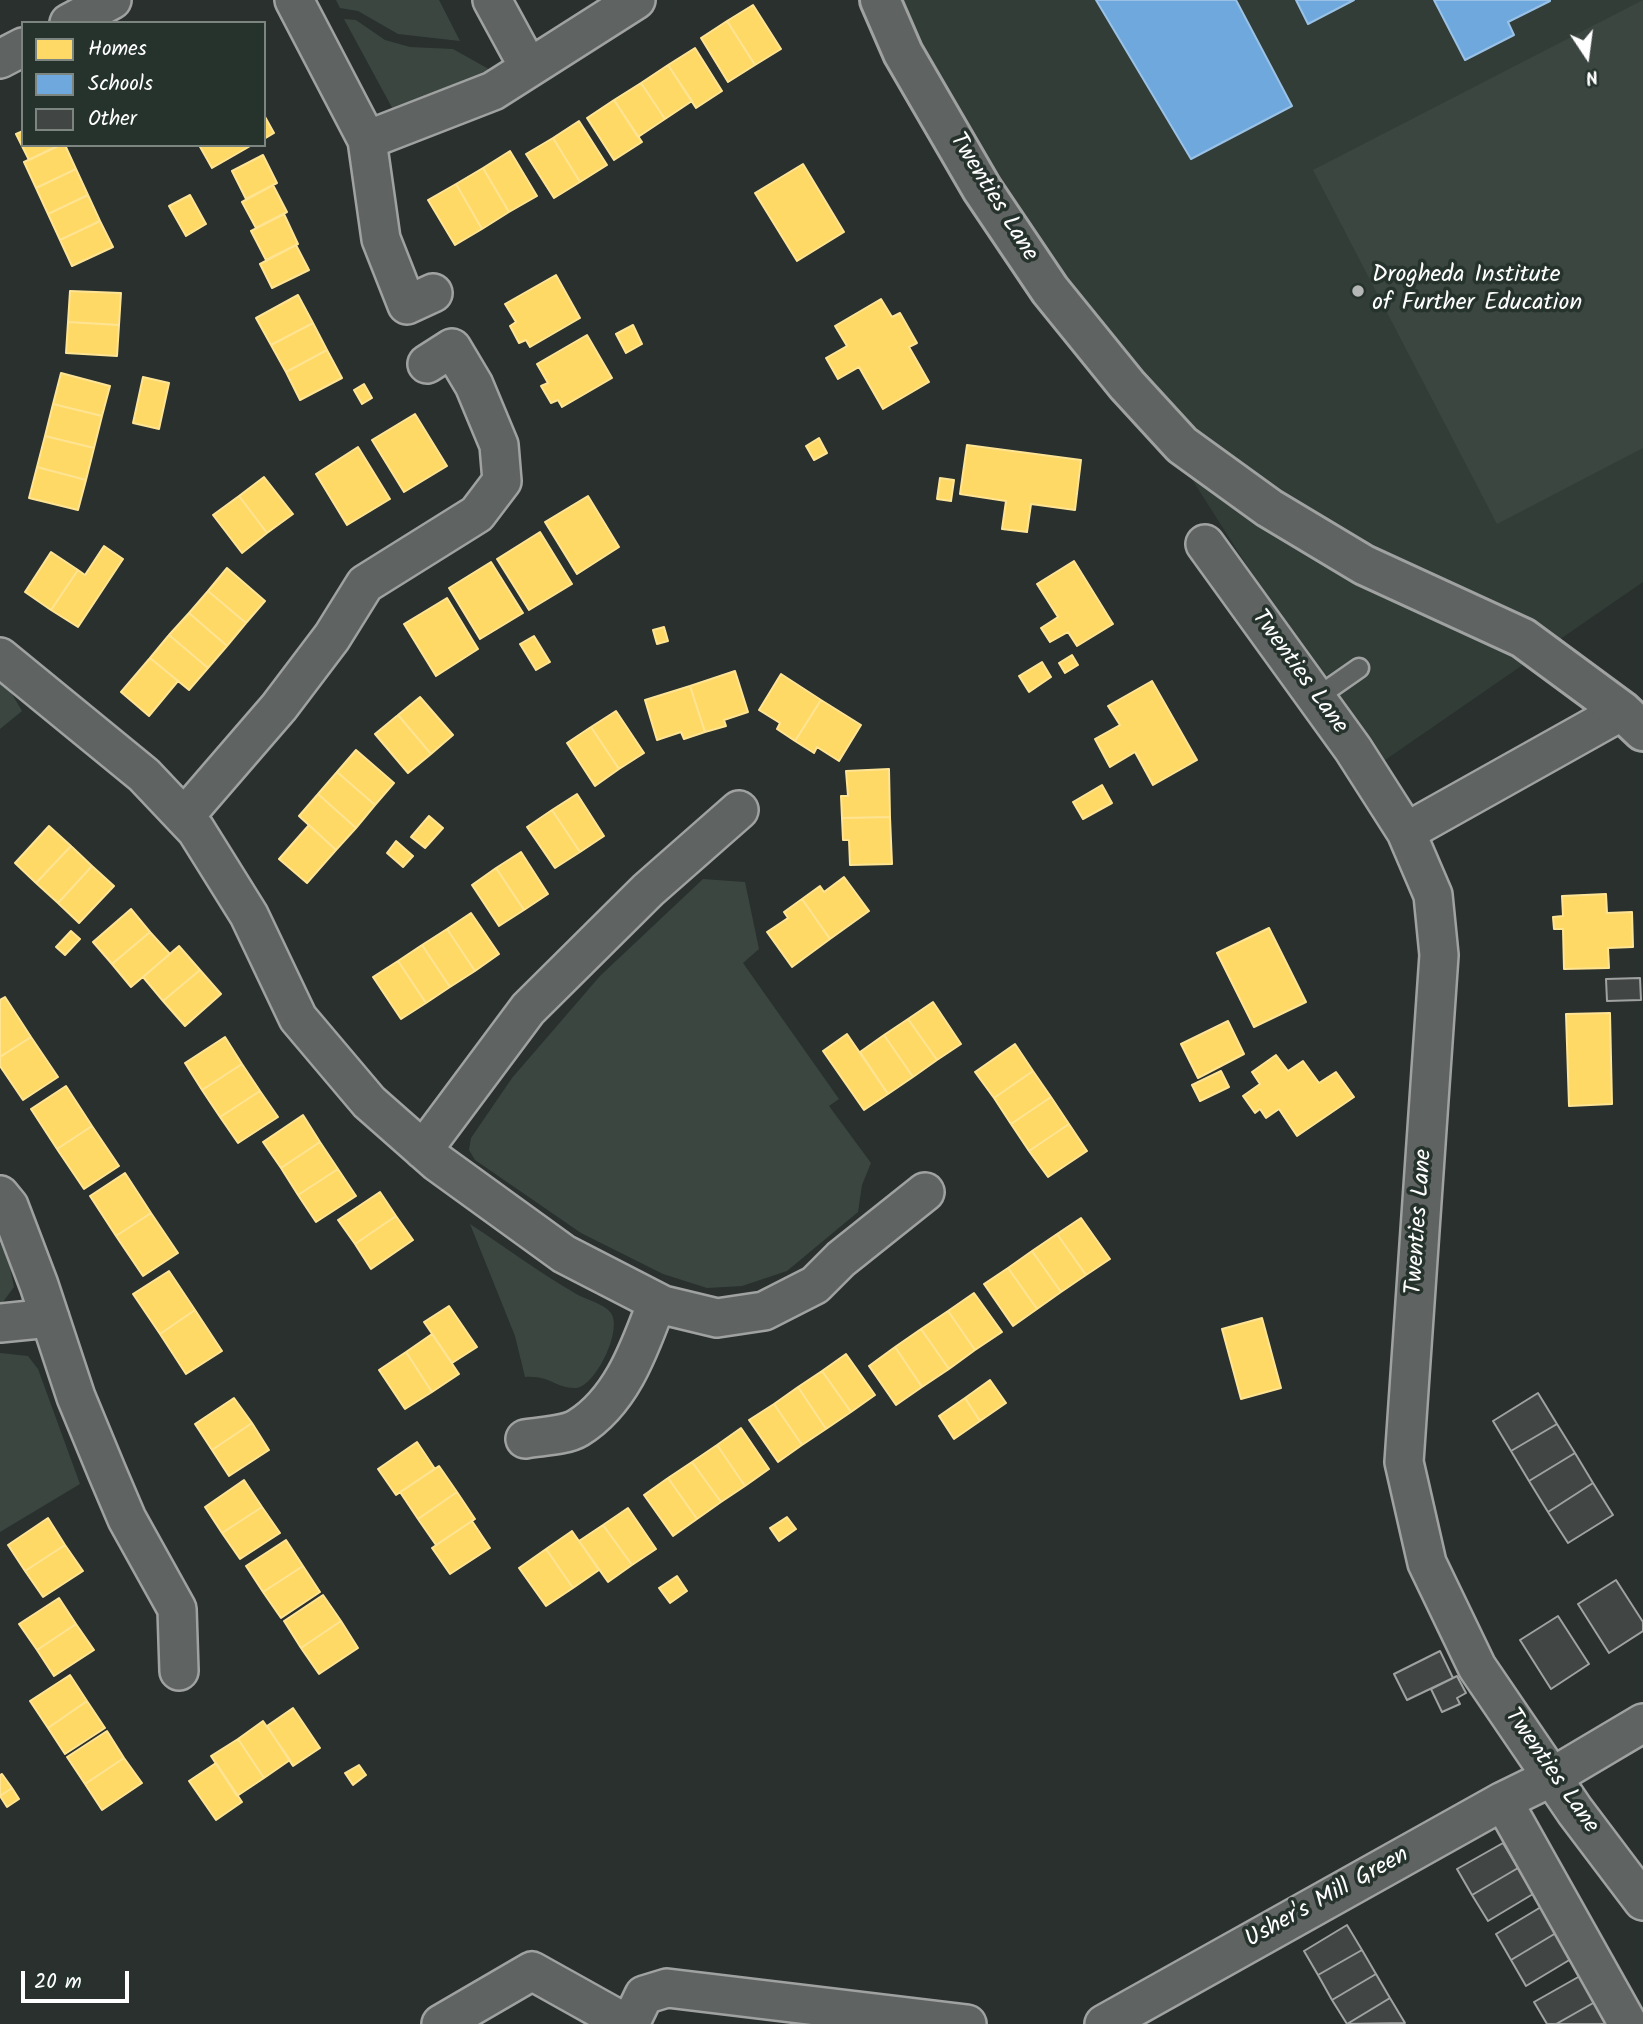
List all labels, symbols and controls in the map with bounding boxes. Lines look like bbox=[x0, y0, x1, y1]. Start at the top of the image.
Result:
legend bbox=[21, 21, 266, 147]
north arrow bbox=[1552, 21, 1622, 91]
text: Homes bbox=[88, 33, 147, 66]
text: N bbox=[1583, 60, 1601, 92]
text: Schools bbox=[88, 68, 153, 101]
text: Other bbox=[88, 103, 137, 136]
street label: Twenties Lane bbox=[941, 128, 1043, 268]
place label: Drogheda Institute of Further Education bbox=[1372, 263, 1582, 319]
marker: Drogheda Institute of Further Education bbox=[1350, 283, 1366, 299]
street label: Twenties Lane bbox=[1243, 605, 1353, 741]
street label: Twenties Lane bbox=[1402, 1148, 1440, 1296]
street label: Twenties Lane bbox=[1496, 1704, 1604, 1840]
street label: Usher's Mill Green bbox=[1241, 1842, 1415, 1956]
scale bar bbox=[24, 1958, 133, 2002]
text: 20 m bbox=[34, 1966, 82, 1999]

